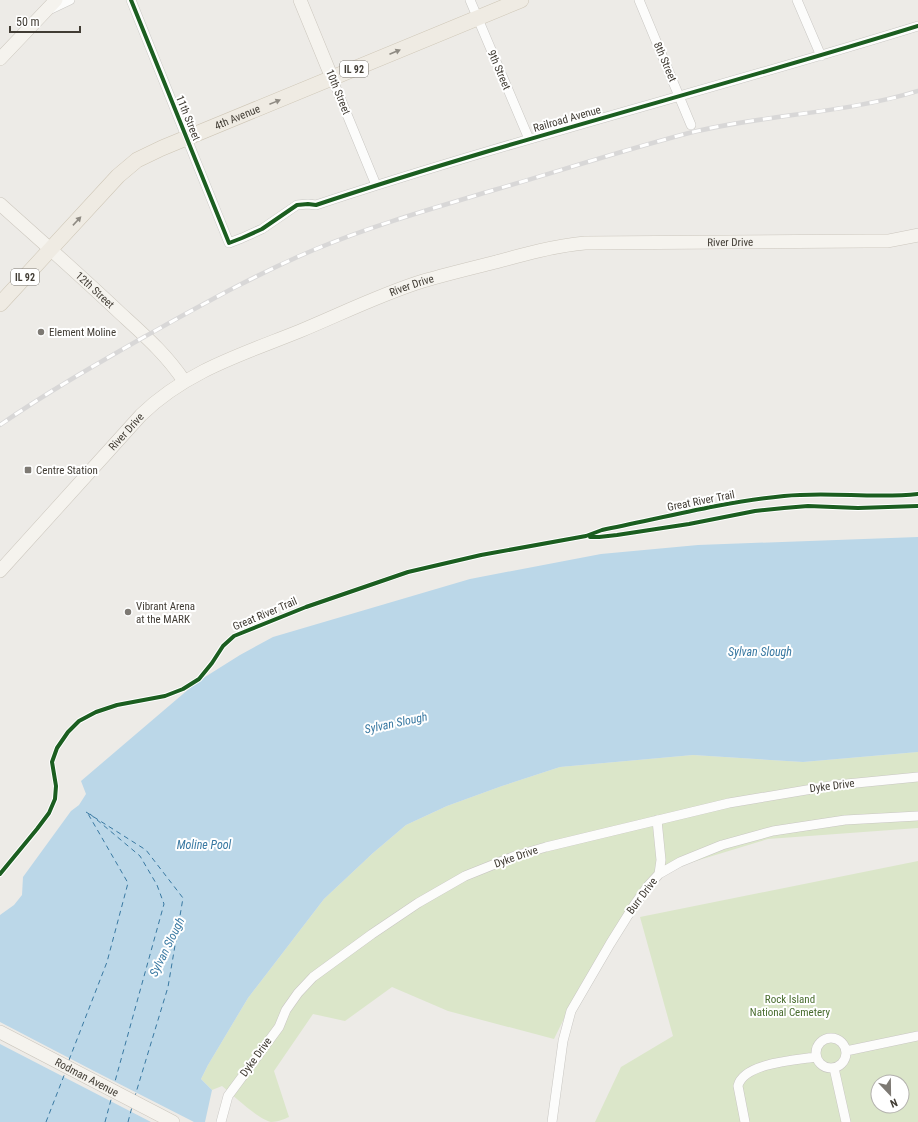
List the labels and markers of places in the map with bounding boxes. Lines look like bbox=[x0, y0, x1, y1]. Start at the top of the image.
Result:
place label: Element Moline bbox=[49, 326, 116, 339]
marker: Element Moline bbox=[36, 327, 46, 337]
place label: Centre Station bbox=[36, 464, 98, 477]
marker: Centre Station bbox=[23, 465, 33, 475]
place label: Vibrant Arena at the MARK bbox=[136, 600, 195, 626]
marker: Vibrant Arena at the MARK bbox=[123, 607, 133, 617]

